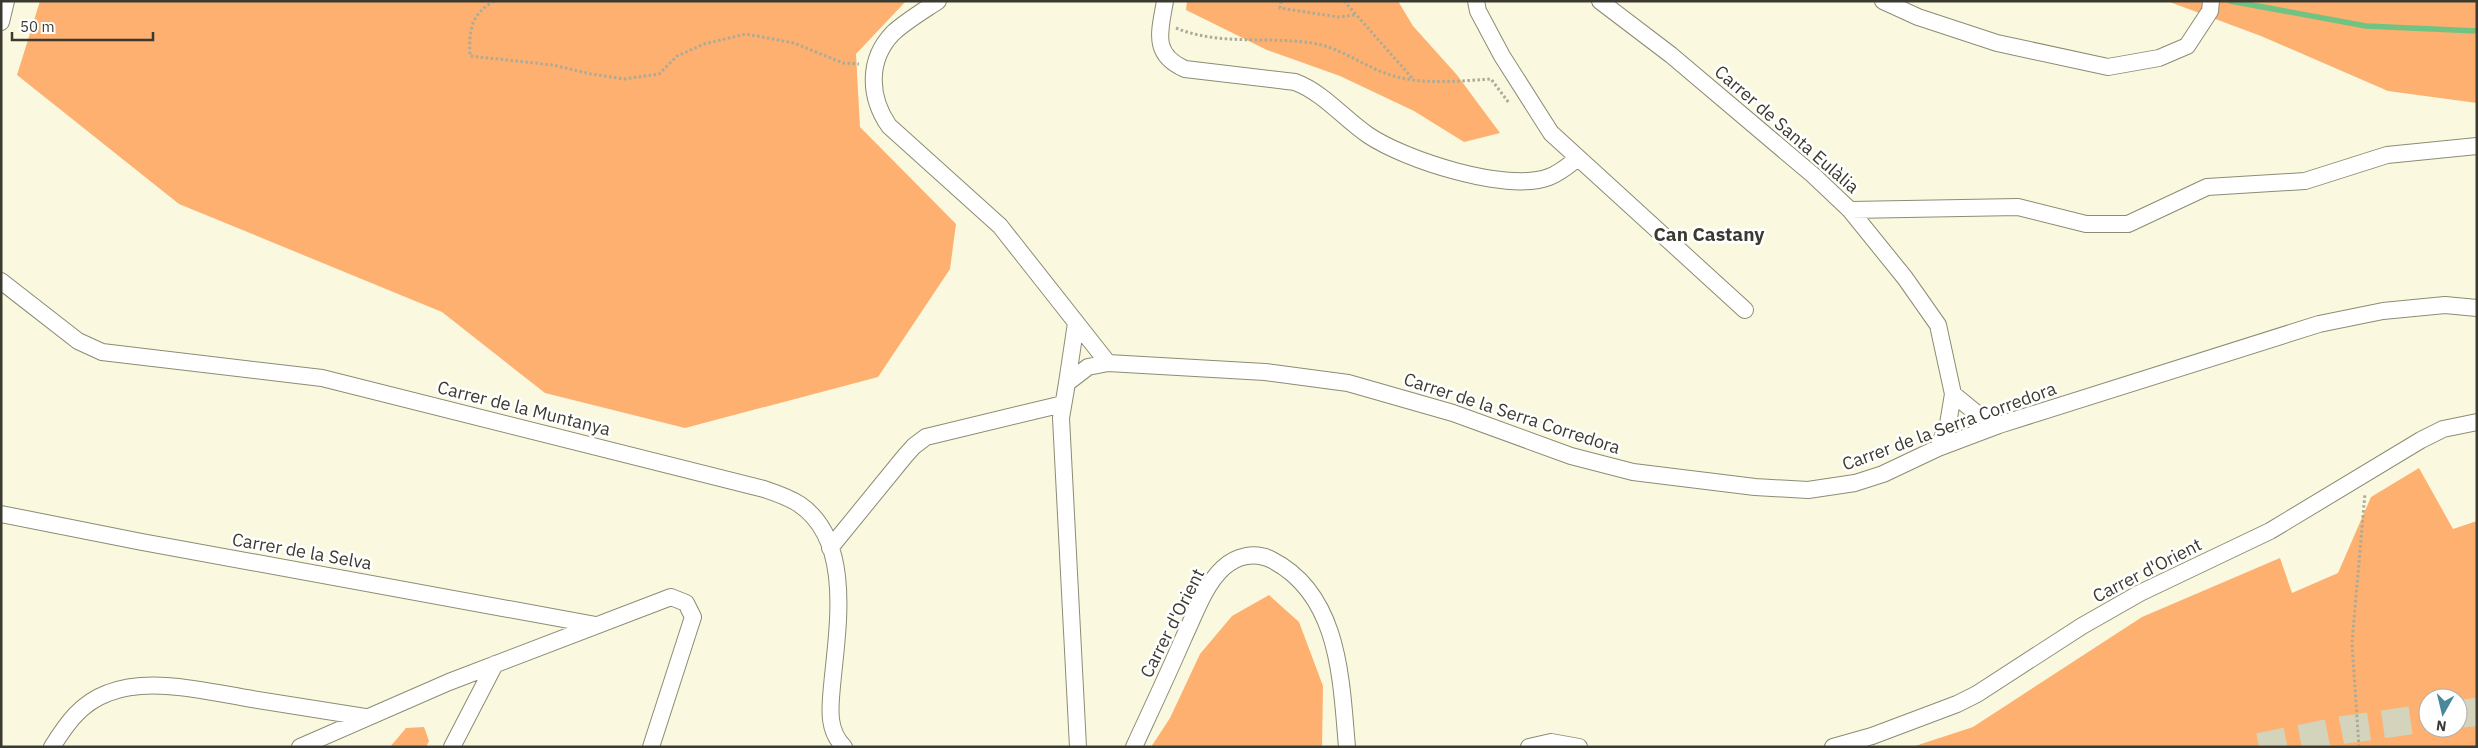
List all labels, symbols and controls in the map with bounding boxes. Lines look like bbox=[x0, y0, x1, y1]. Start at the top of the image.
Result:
scale bar bbox=[12, 10, 154, 42]
text: 50 m bbox=[20, 17, 55, 36]
street label: Carrer de Santa Eulàlia bbox=[1710, 60, 1864, 198]
district label: Can Castany bbox=[1654, 222, 1765, 246]
street label: Carrer de la Serra Corredora bbox=[1401, 367, 1624, 459]
street label: Carrer de la Muntanya bbox=[435, 375, 613, 441]
street label: Carrer de la Serra Corredora bbox=[1839, 376, 2060, 475]
street label: Carrer de la Selva bbox=[230, 527, 374, 575]
street label: Carrer d'Orient bbox=[2089, 533, 2205, 607]
street label: Carrer d'Orient bbox=[1135, 565, 1209, 681]
north arrow bbox=[2418, 688, 2468, 738]
text: N bbox=[2435, 716, 2447, 735]

